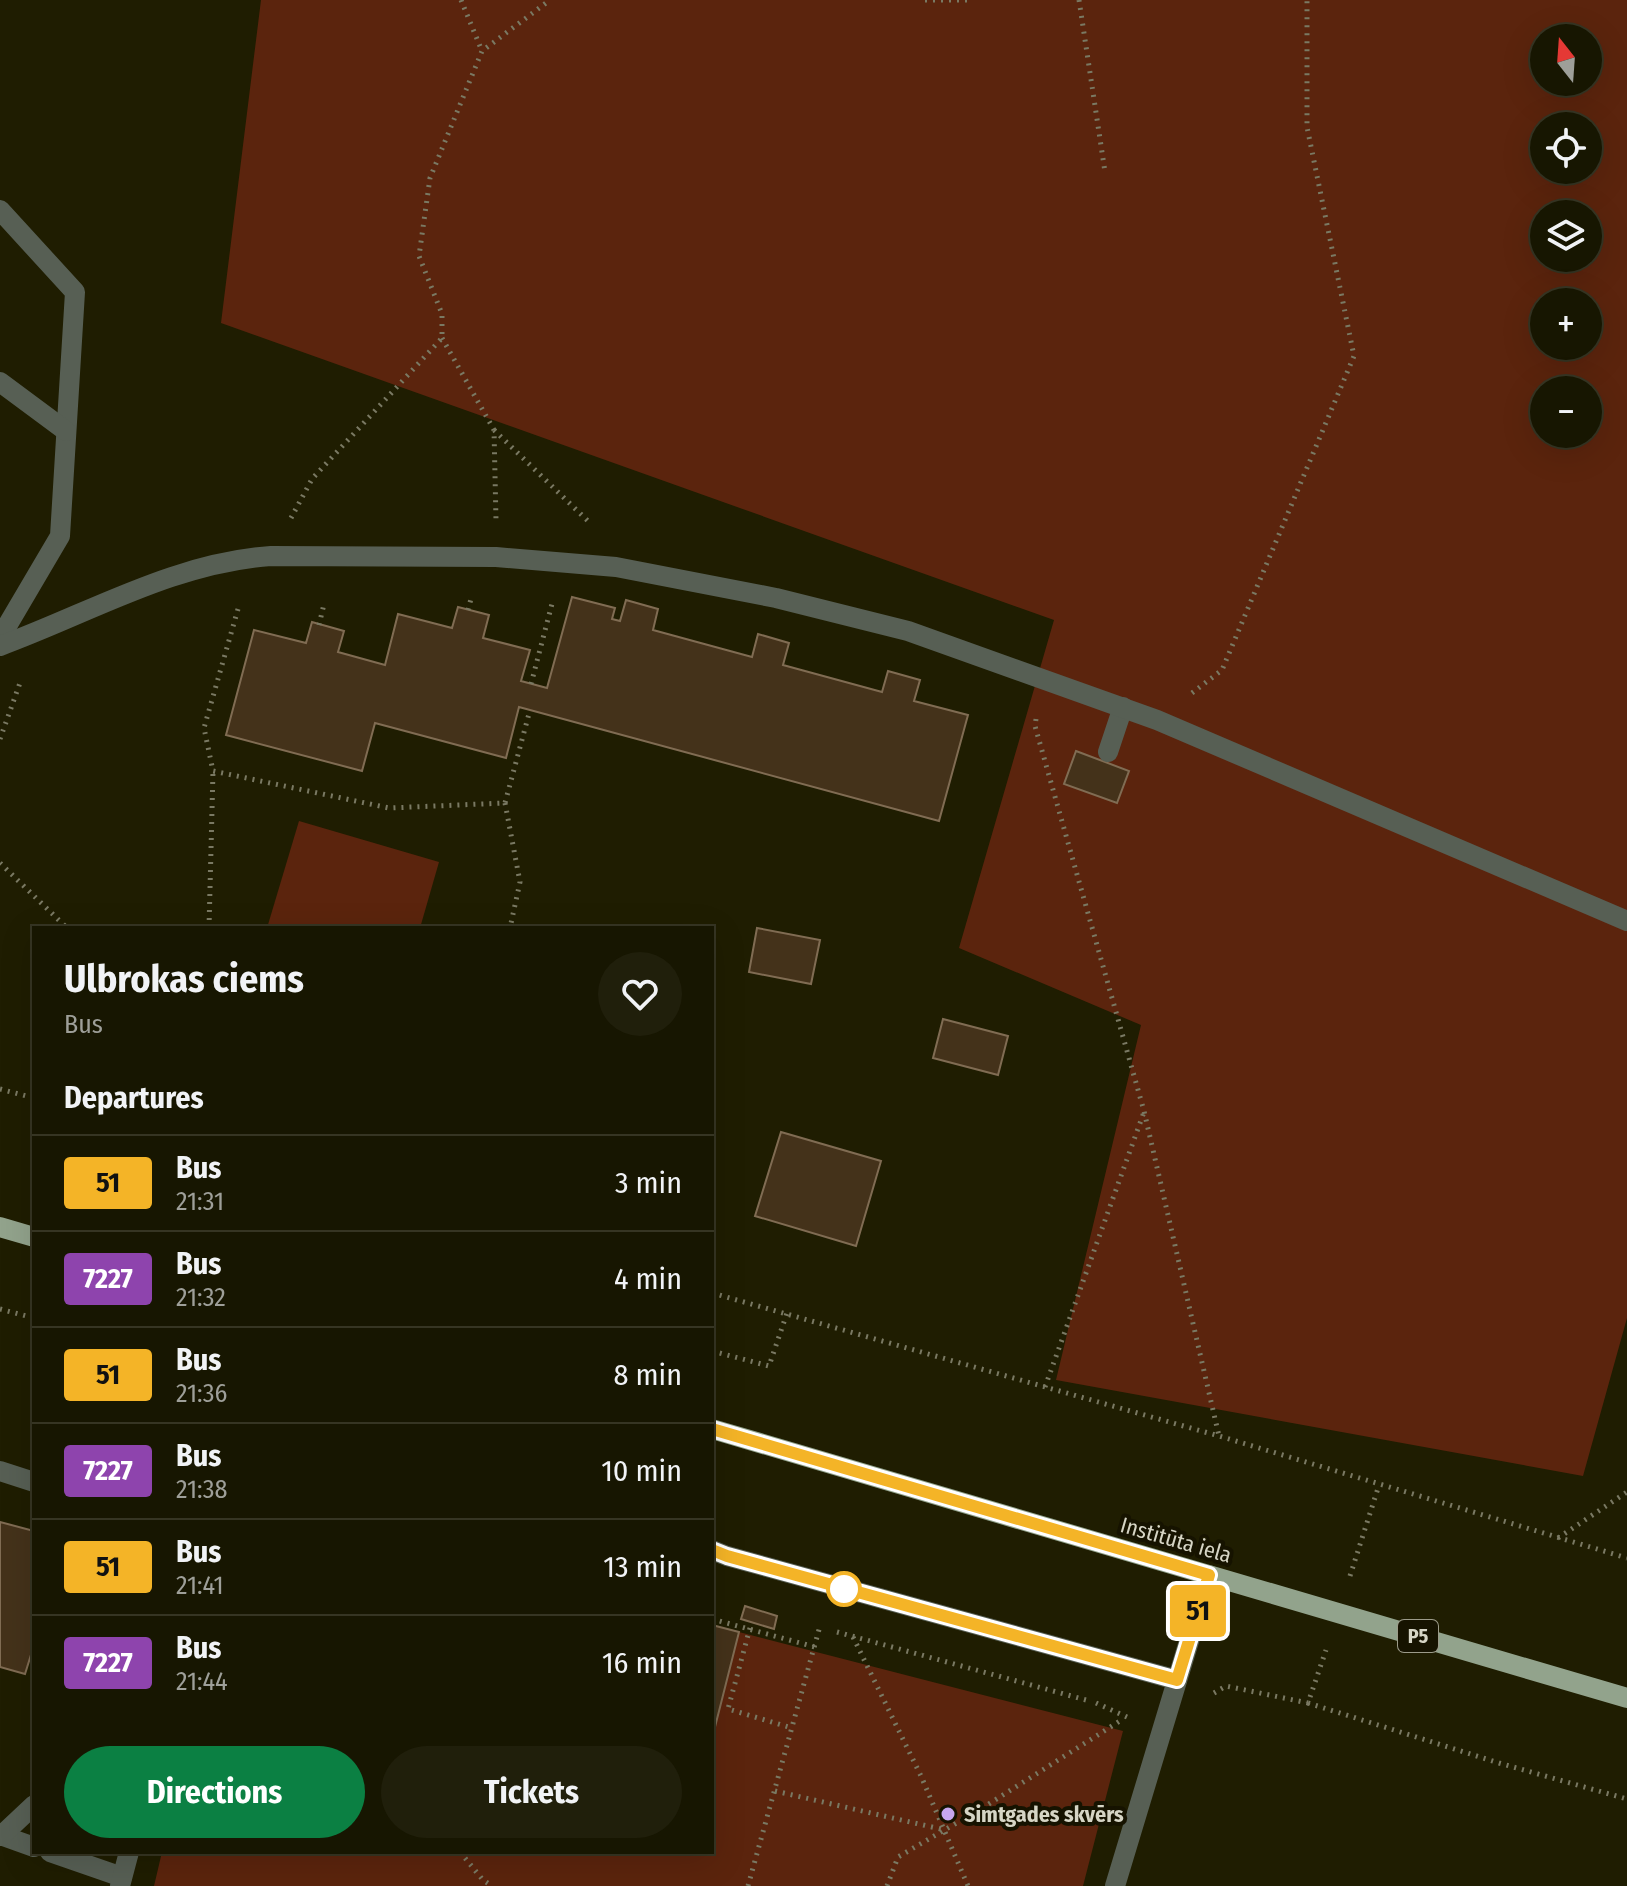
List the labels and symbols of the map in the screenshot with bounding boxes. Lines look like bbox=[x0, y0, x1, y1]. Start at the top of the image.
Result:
north arrow bbox=[1530, 24, 1602, 96]
street label: Institūta iela bbox=[1117, 1511, 1235, 1569]
unlabelled marker bbox=[827, 1572, 861, 1606]
line badge: 51 bbox=[1162, 1585, 1234, 1637]
road number: P5 bbox=[1398, 1620, 1438, 1652]
place label: Simtgades skvērs bbox=[964, 1801, 1124, 1828]
marker: Simtgades skvērs bbox=[939, 1805, 957, 1823]

